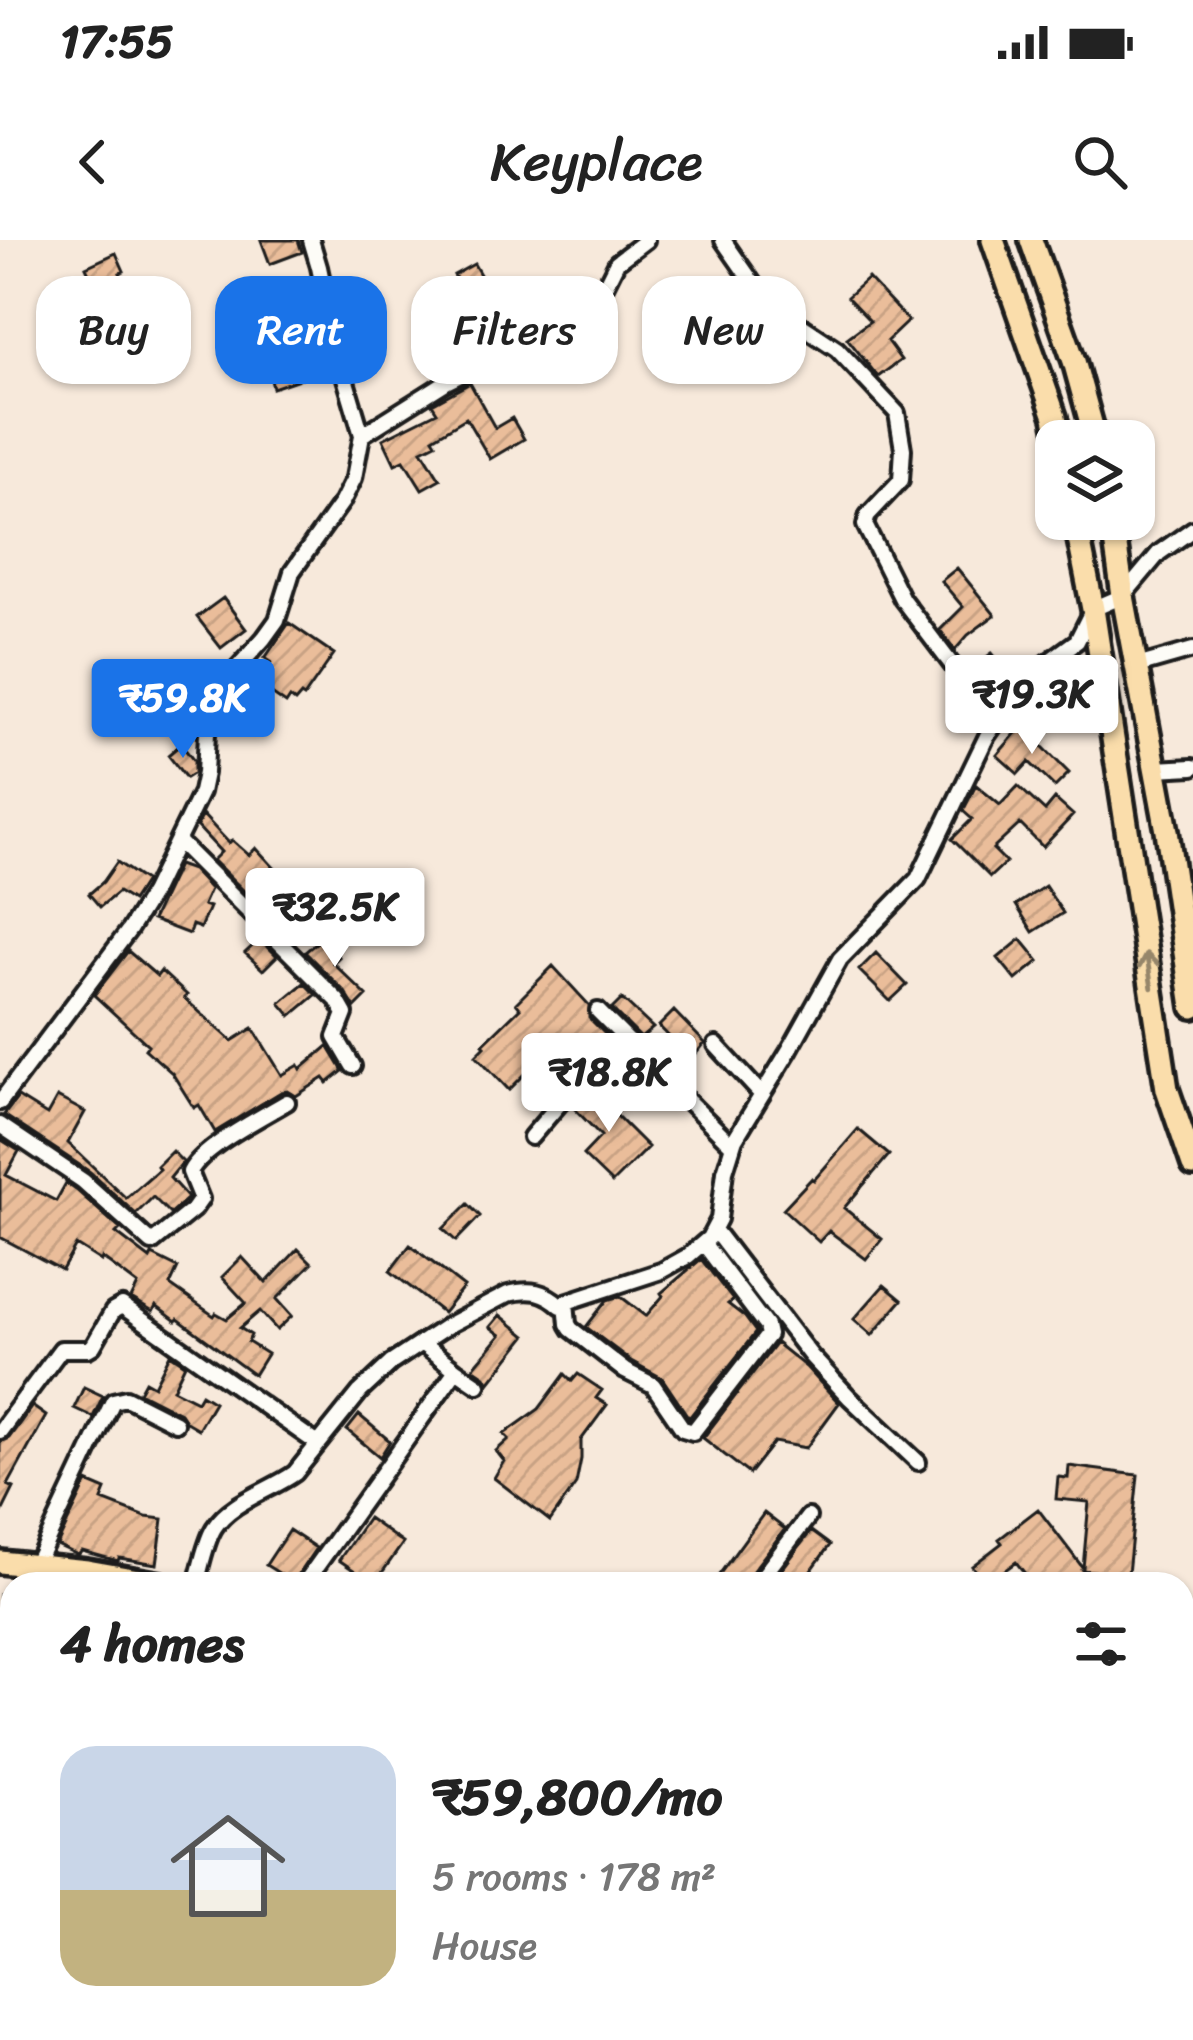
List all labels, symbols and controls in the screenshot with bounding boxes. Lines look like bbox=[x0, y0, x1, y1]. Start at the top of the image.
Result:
text: 17:55 bbox=[60, 2, 174, 82]
text: Keyplace bbox=[490, 114, 703, 210]
icon: back bbox=[60, 129, 126, 195]
icon: search bbox=[1067, 129, 1133, 195]
chip: Buy bbox=[36, 276, 191, 384]
chip: Rent bbox=[215, 276, 387, 384]
chip: Filters bbox=[411, 276, 618, 384]
chip: New bbox=[642, 276, 806, 384]
map controls bbox=[1035, 420, 1155, 540]
button: layers bbox=[1035, 420, 1155, 540]
pin: ₹19.3K bbox=[934, 655, 1130, 757]
pin: ₹59.8K bbox=[85, 659, 281, 761]
text: ₹19.3K bbox=[972, 659, 1092, 728]
text: ₹59.8K bbox=[119, 663, 247, 732]
pin: ₹32.5K bbox=[237, 868, 433, 970]
text: ₹32.5K bbox=[272, 872, 398, 941]
one-way arrow bbox=[1137, 951, 1160, 990]
pin: ₹18.8K bbox=[511, 1033, 707, 1135]
text: ₹18.8K bbox=[548, 1037, 670, 1106]
text: 4 homes bbox=[60, 1599, 244, 1689]
icon: filters bbox=[1068, 1611, 1134, 1677]
text: ₹59,800/mo bbox=[432, 1752, 722, 1842]
icon: home bbox=[156, 1794, 300, 1938]
text: 5 rooms · 178 m² bbox=[432, 1842, 716, 1911]
text: House bbox=[432, 1911, 537, 1980]

